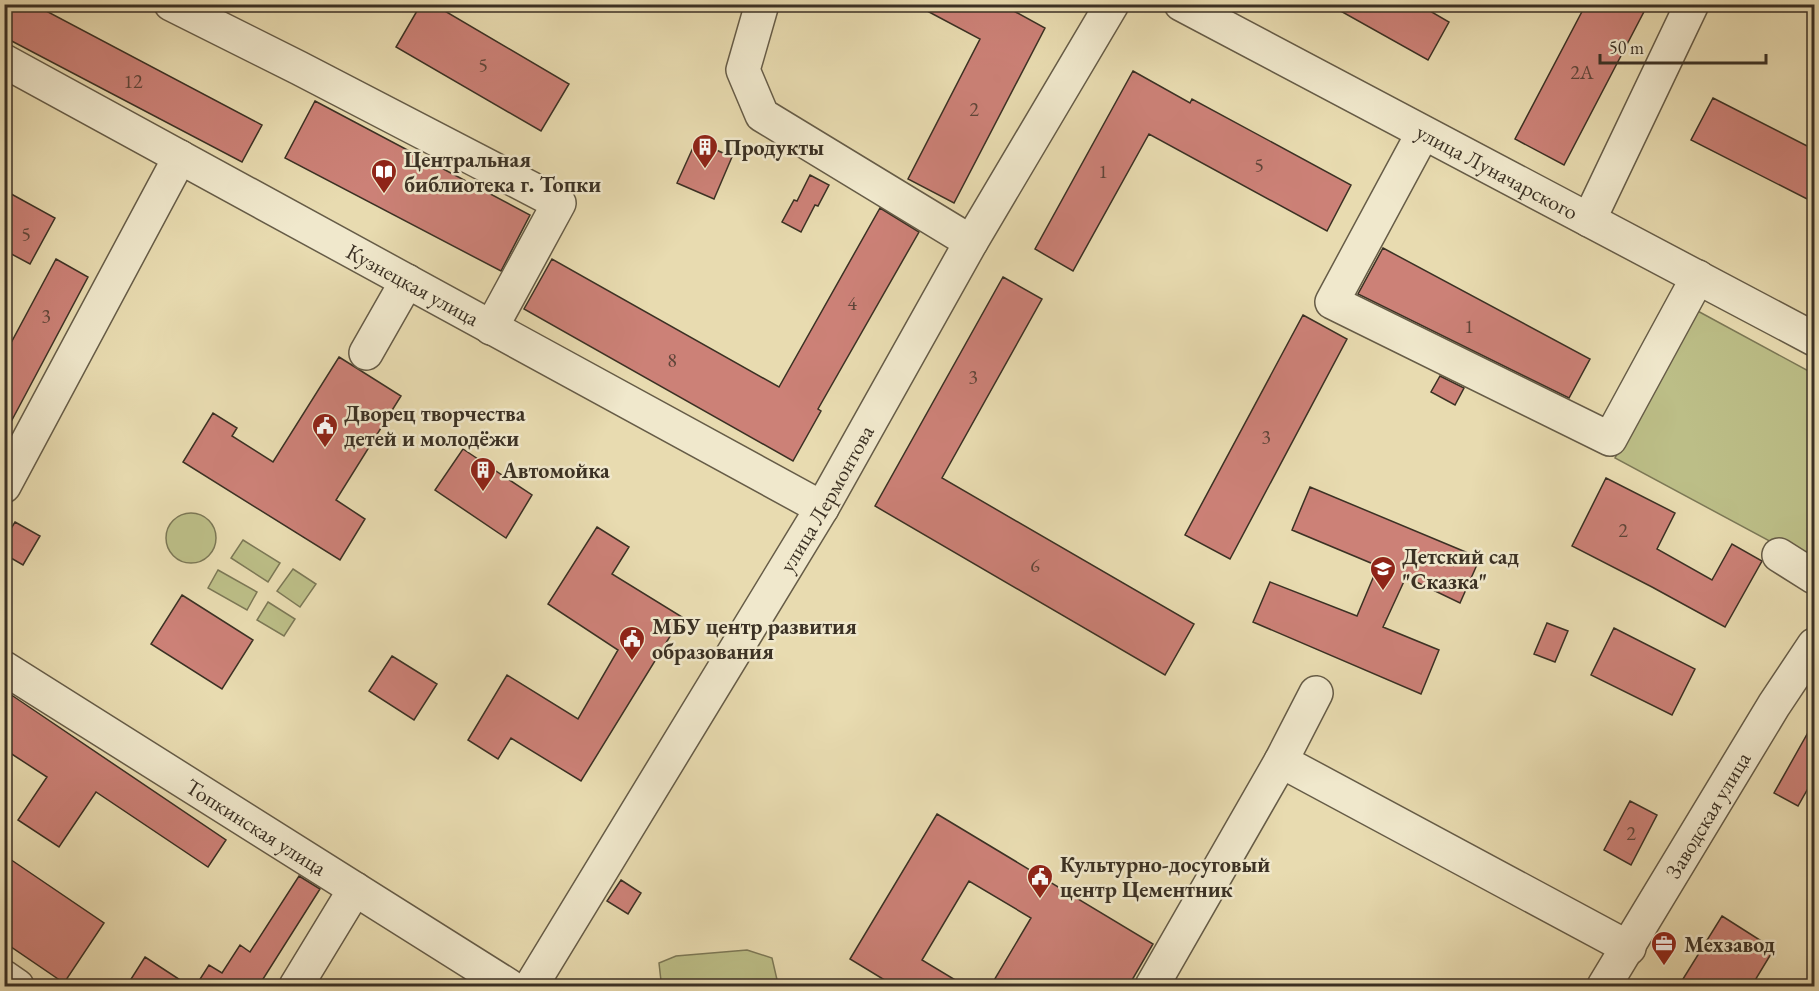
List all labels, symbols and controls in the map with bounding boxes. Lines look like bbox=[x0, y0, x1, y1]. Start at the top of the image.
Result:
scale bar bbox=[1600, 27, 1766, 65]
text: 50 m bbox=[1609, 36, 1644, 59]
house number: 5 bbox=[478, 52, 488, 78]
house number: 2А bbox=[1570, 59, 1594, 85]
house number: 12 bbox=[123, 68, 143, 94]
house number: 2 bbox=[969, 96, 979, 122]
street label: улица Луначарского bbox=[1411, 117, 1584, 226]
building icon: Продукты bbox=[690, 132, 720, 170]
place label: Продукты bbox=[724, 133, 824, 162]
place label: Центральная библиотека г. Топки bbox=[404, 145, 601, 199]
house number: 5 bbox=[1254, 152, 1264, 178]
library icon: Центральная библиотека г. Топки bbox=[369, 157, 399, 195]
house number: 1 bbox=[1098, 158, 1108, 184]
house number: 5 bbox=[21, 221, 31, 247]
street label: Кузнецкая улица bbox=[341, 236, 485, 333]
house number: 4 bbox=[847, 290, 857, 316]
house number: 3 bbox=[41, 303, 51, 329]
house number: 1 bbox=[1464, 313, 1474, 339]
house number: 8 bbox=[667, 347, 677, 373]
house number: 3 bbox=[968, 364, 978, 390]
place label: Дворец творчества детей и молодёжи bbox=[344, 399, 526, 453]
public building icon: Дворец творчества детей и молодёжи bbox=[310, 411, 340, 449]
street label: улица Лермонтова bbox=[772, 419, 880, 577]
house number: 3 bbox=[1261, 424, 1271, 450]
building icon: Автомойка bbox=[468, 455, 498, 493]
place label: Автомойка bbox=[501, 456, 610, 485]
house number: 2 bbox=[1618, 517, 1628, 543]
place label: Детский сад "Сказка" bbox=[1402, 542, 1519, 596]
house number: 6 bbox=[1030, 552, 1040, 578]
school or university icon: Детский сад "Сказка" bbox=[1368, 554, 1398, 592]
place label: МБУ центр развития образования bbox=[652, 612, 857, 666]
public building icon: МБУ центр развития образования bbox=[617, 624, 647, 662]
street label: Заводская улица bbox=[1658, 746, 1757, 884]
street label: Топкинская улица bbox=[180, 772, 332, 882]
house number: 2 bbox=[1626, 820, 1636, 846]
place label: Культурно-досуговый центр Цементник bbox=[1060, 850, 1270, 904]
public building icon: Культурно-досуговый центр Цементник bbox=[1025, 862, 1055, 900]
office icon: Мехзавод bbox=[1649, 929, 1679, 967]
place label: Мехзавод bbox=[1684, 930, 1776, 959]

